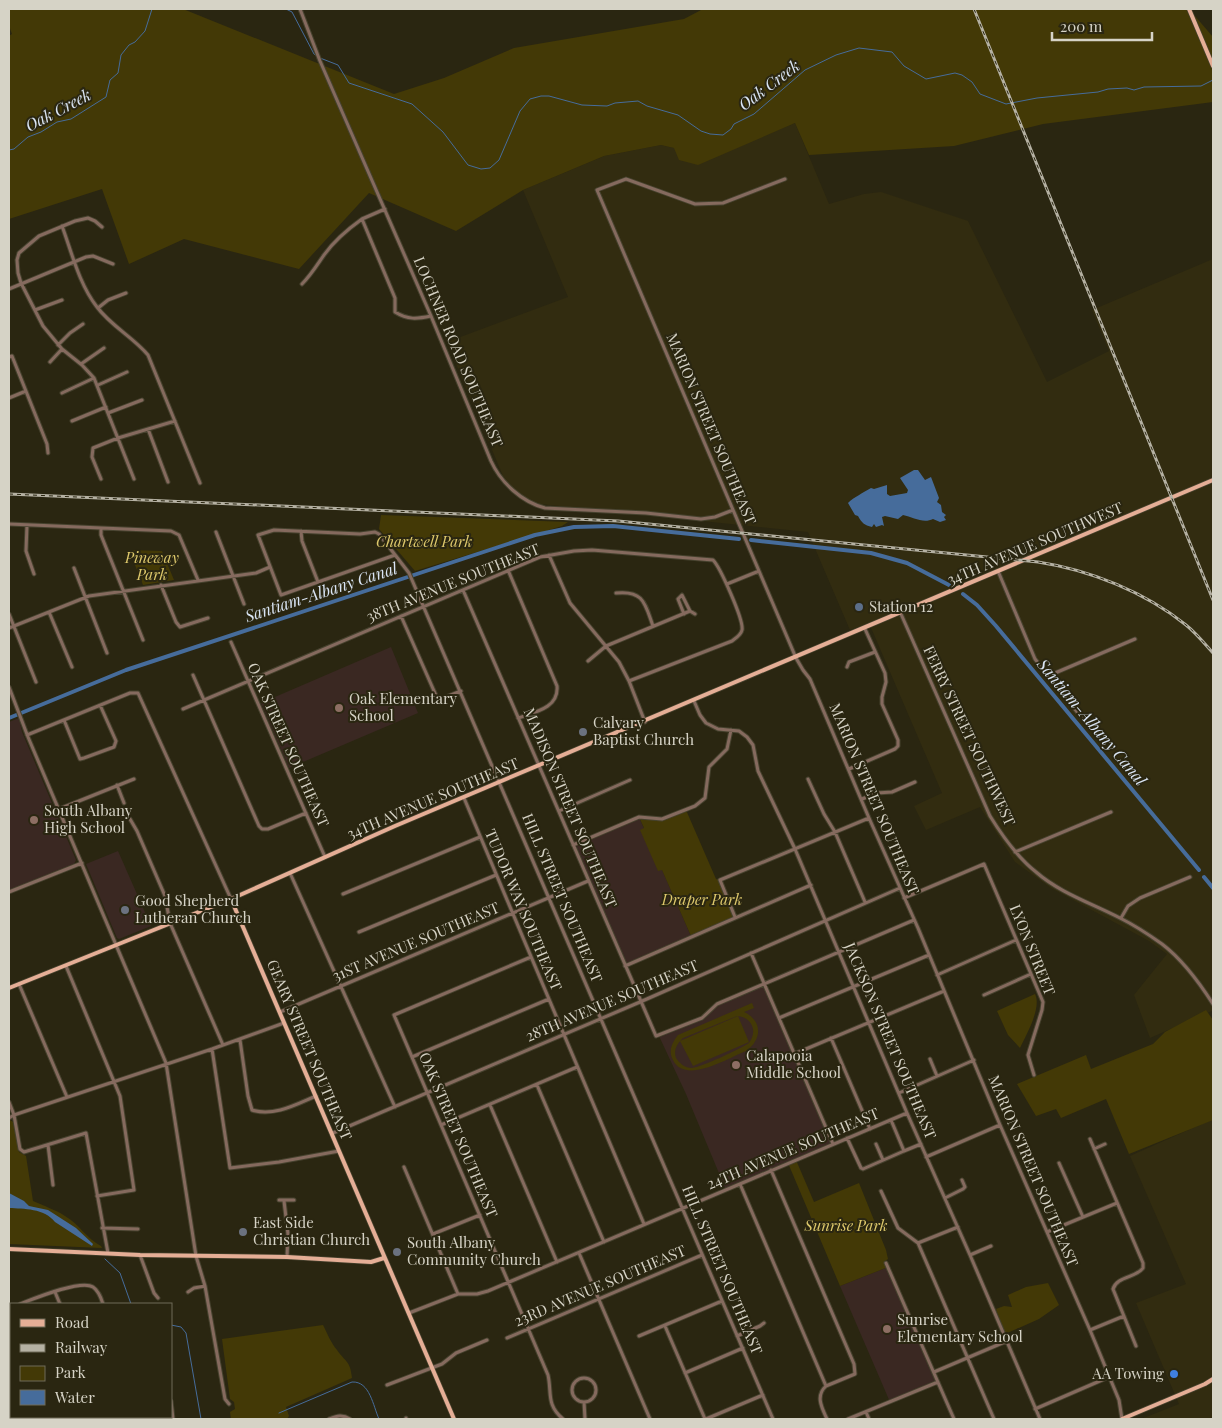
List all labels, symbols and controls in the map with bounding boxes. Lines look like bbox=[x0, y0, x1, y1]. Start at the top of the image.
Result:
scale bar bbox=[1052, 10, 1152, 42]
text: 200 m bbox=[1060, 16, 1103, 36]
water label: Oak Creek bbox=[734, 55, 804, 115]
water label: Oak Creek bbox=[21, 84, 94, 136]
street label: LOCHNER ROAD SOUTHEAST bbox=[410, 253, 508, 450]
street label: MARION STREET SOUTHEAST bbox=[662, 330, 761, 527]
street label: 34TH AVENUE SOUTHWEST bbox=[944, 497, 1126, 589]
park label: Chartwell Park bbox=[376, 531, 472, 551]
street label: 38TH AVENUE SOUTHEAST bbox=[363, 538, 542, 626]
park label: Pineway Park bbox=[124, 547, 179, 584]
water label: Santiam-Albany Canal bbox=[241, 557, 400, 626]
place label: Station 12 bbox=[869, 596, 933, 616]
marker: Station 12 bbox=[853, 601, 865, 613]
street label: FERRY STREET SOUTHWEST bbox=[919, 642, 1021, 829]
water label: Santiam-Albany Canal bbox=[1033, 653, 1152, 790]
street label: OAK STREET SOUTHEAST bbox=[244, 659, 334, 830]
place label: Oak Elementary School bbox=[349, 688, 458, 725]
street label: MARION STREET SOUTHEAST bbox=[825, 700, 924, 897]
marker: Oak Elementary School bbox=[333, 702, 345, 714]
street label: MADISON STREET SOUTHEAST bbox=[520, 704, 622, 911]
place label: Calvary Baptist Church bbox=[593, 712, 694, 749]
marker: Calvary Baptist Church bbox=[577, 726, 589, 738]
street label: 34TH AVENUE SOUTHEAST bbox=[344, 753, 522, 843]
place label: South Albany High School bbox=[44, 800, 133, 837]
street label: HILL STREET SOUTHEAST bbox=[518, 810, 608, 985]
marker: South Albany High School bbox=[28, 814, 40, 826]
street label: TUDOR WAY SOUTHEAST bbox=[481, 826, 567, 993]
park label: Draper Park bbox=[661, 889, 742, 909]
place label: Good Shepherd Lutheran Church bbox=[135, 890, 252, 927]
street label: 31ST AVENUE SOUTHEAST bbox=[329, 897, 502, 985]
street label: LYON STREET bbox=[1006, 901, 1060, 998]
marker: Good Shepherd Lutheran Church bbox=[119, 904, 131, 916]
street label: JACKSON STREET SOUTHEAST bbox=[840, 938, 941, 1142]
street label: 28TH AVENUE SOUTHEAST bbox=[522, 955, 701, 1046]
street label: GEARY STREET SOUTHEAST bbox=[263, 956, 357, 1143]
place label: Calapooia Middle School bbox=[746, 1045, 841, 1082]
street label: OAK STREET SOUTHEAST bbox=[415, 1049, 503, 1220]
marker: Calapooia Middle School bbox=[730, 1059, 742, 1071]
street label: MARION STREET SOUTHEAST bbox=[984, 1072, 1083, 1269]
street label: 24TH AVENUE SOUTHEAST bbox=[703, 1103, 882, 1194]
street label: HILL STREET SOUTHEAST bbox=[678, 1182, 768, 1357]
place label: East Side Christian Church bbox=[253, 1212, 370, 1249]
park label: Sunrise Park bbox=[803, 1215, 888, 1235]
marker: East Side Christian Church bbox=[237, 1226, 249, 1238]
place label: South Albany Community Church bbox=[407, 1232, 541, 1269]
street label: 23RD AVENUE SOUTHEAST bbox=[511, 1240, 689, 1330]
marker: South Albany Community Church bbox=[391, 1246, 403, 1258]
legend bbox=[10, 1303, 172, 1418]
place label: Sunrise Elementary School bbox=[897, 1309, 1023, 1346]
text: Road bbox=[55, 1312, 89, 1332]
marker: Sunrise Elementary School bbox=[881, 1323, 893, 1335]
text: Railway bbox=[55, 1337, 108, 1357]
text: Park bbox=[55, 1362, 87, 1382]
place label: AA Towing bbox=[1091, 1363, 1164, 1383]
marker: AA Towing bbox=[1168, 1368, 1180, 1380]
text: Water bbox=[54, 1387, 95, 1407]

